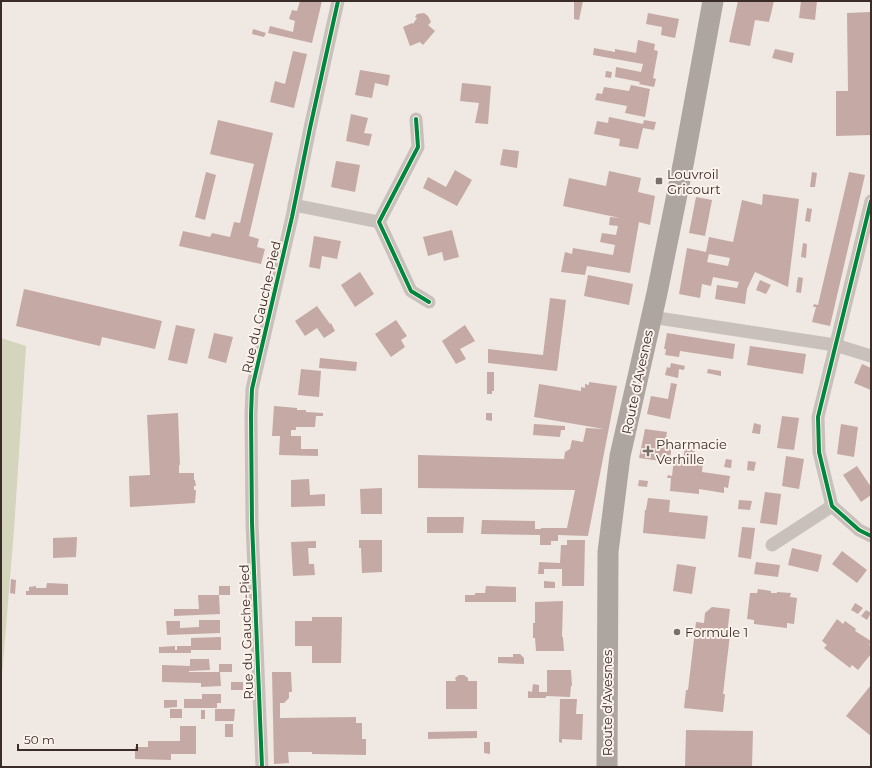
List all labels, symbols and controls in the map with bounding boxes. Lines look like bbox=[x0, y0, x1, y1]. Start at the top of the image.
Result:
place label: Louvroil Gricourt bbox=[667, 166, 720, 197]
marker: Louvroil Gricourt bbox=[654, 176, 664, 186]
street label: Rue du Gauche-Pied bbox=[238, 239, 284, 375]
street label: Route d'Avesnes bbox=[618, 328, 656, 436]
place label: Pharmacie Verhille bbox=[656, 436, 727, 467]
marker: Pharmacie Verhille bbox=[643, 446, 653, 456]
street label: Rue du Gauche-Pied bbox=[236, 564, 256, 700]
place label: Formule 1 bbox=[685, 624, 748, 640]
marker: Formule 1 bbox=[672, 627, 682, 637]
street label: Route d'Avesnes bbox=[599, 650, 615, 756]
scale bar bbox=[18, 726, 137, 752]
text: 50 m bbox=[24, 732, 55, 747]

